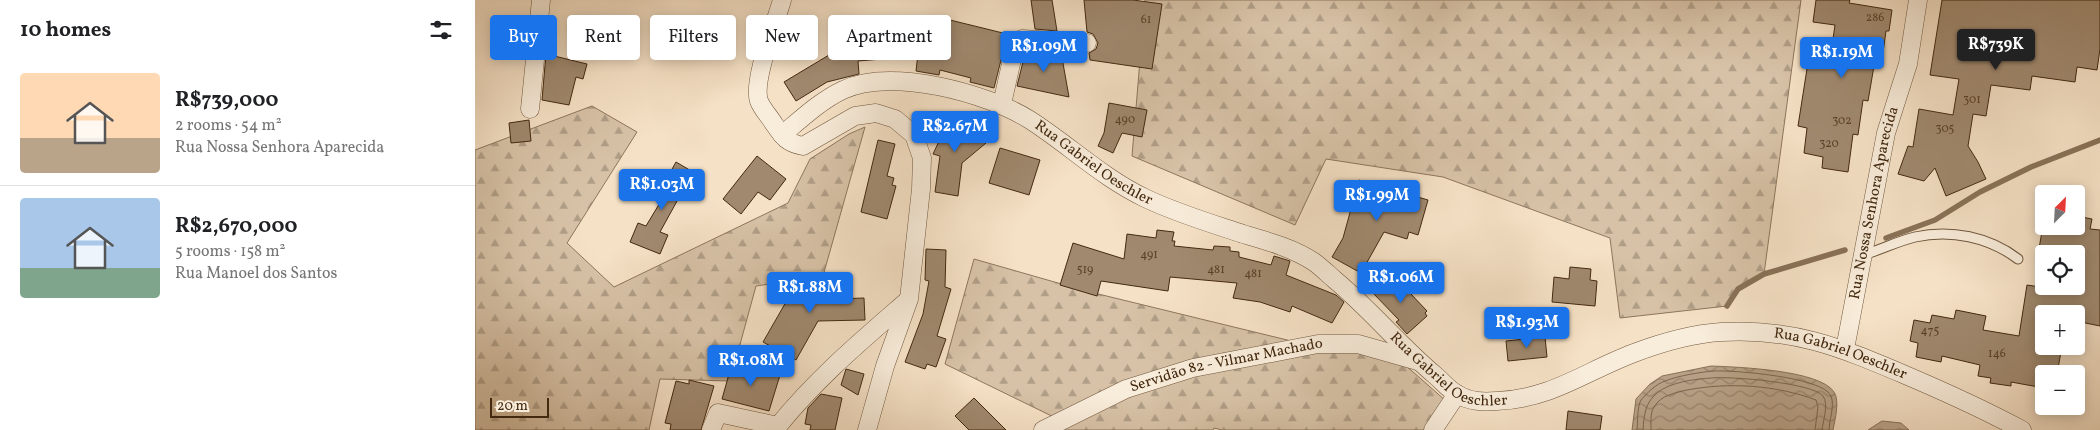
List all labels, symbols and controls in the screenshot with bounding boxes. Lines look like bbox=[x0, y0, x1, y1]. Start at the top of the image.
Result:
house number: 286 bbox=[1866, 10, 1884, 26]
house number: 61 bbox=[1141, 12, 1151, 28]
chip: Buy bbox=[490, 15, 557, 60]
chip: Rent bbox=[567, 15, 640, 60]
chip: Filters bbox=[650, 15, 736, 60]
chip: New bbox=[746, 15, 818, 60]
chip: Apartment bbox=[828, 15, 951, 60]
text: 10 homes bbox=[20, 16, 111, 45]
icon: filters bbox=[427, 16, 455, 44]
pin: R$739K bbox=[1955, 28, 2037, 71]
pin: R$1.09M bbox=[998, 30, 1090, 73]
text: R$739K bbox=[1968, 34, 2024, 56]
text: R$1.09M bbox=[1011, 36, 1077, 58]
pin: R$1.19M bbox=[1796, 36, 1888, 79]
text: R$1.19M bbox=[1811, 42, 1873, 64]
text: R$739,000 bbox=[175, 86, 278, 115]
house number: 301 bbox=[1963, 92, 1981, 108]
icon: home bbox=[60, 93, 120, 153]
street label: Rua Nossa Senhora Aparecida bbox=[1844, 104, 1904, 301]
pin: R$2.67M bbox=[909, 110, 1001, 153]
house number: 490 bbox=[1115, 112, 1135, 128]
house number: 302 bbox=[1832, 113, 1852, 129]
text: 2 rooms · 54 m² bbox=[175, 115, 282, 137]
street label: Rua Gabriel Oeschler bbox=[1030, 115, 1156, 211]
text: R$2.67M bbox=[923, 116, 987, 138]
house number: 305 bbox=[1936, 121, 1955, 137]
house number: 320 bbox=[1819, 136, 1839, 152]
text: Rua Nossa Senhora Aparecida bbox=[175, 137, 384, 159]
pin: R$1.03M bbox=[616, 168, 708, 211]
text: R$1.03M bbox=[630, 174, 694, 196]
pin: R$1.99M bbox=[1331, 180, 1423, 222]
text: R$1.99M bbox=[1345, 185, 1409, 207]
north arrow bbox=[2035, 185, 2085, 235]
map controls bbox=[2035, 185, 2085, 415]
text: R$2,670,000 bbox=[175, 212, 298, 241]
icon: home bbox=[60, 218, 120, 278]
text: 5 rooms · 158 m² bbox=[175, 241, 285, 263]
button: locate bbox=[2035, 245, 2085, 295]
house number: 491 bbox=[1140, 247, 1158, 263]
house number: 519 bbox=[1077, 262, 1093, 278]
house number: 481 bbox=[1207, 262, 1225, 278]
pin: R$1.06M bbox=[1355, 262, 1447, 304]
text: Rua Manoel dos Santos bbox=[175, 263, 337, 285]
house number: 481 bbox=[1244, 266, 1262, 282]
text: R$1.06M bbox=[1368, 267, 1434, 289]
pin: R$1.88M bbox=[764, 272, 856, 314]
text: R$1.88M bbox=[778, 277, 842, 299]
button: + bbox=[2035, 305, 2085, 355]
pin: R$1.93M bbox=[1481, 306, 1573, 349]
text: R$1.93M bbox=[1495, 312, 1559, 334]
street label: Rua Gabriel Oeschler bbox=[1773, 323, 1910, 385]
house number: 475 bbox=[1921, 323, 1940, 339]
street label: Rua Gabriel Oeschler bbox=[1385, 328, 1508, 412]
street label: Servidão 82 - Vilmar Machado bbox=[1127, 334, 1323, 398]
pin: R$1.08M bbox=[705, 344, 797, 387]
house number: 146 bbox=[1988, 346, 2006, 362]
text: R$1.08M bbox=[718, 350, 784, 372]
button: − bbox=[2035, 365, 2085, 415]
scale bar bbox=[490, 395, 549, 418]
text: 20 m bbox=[497, 397, 528, 416]

